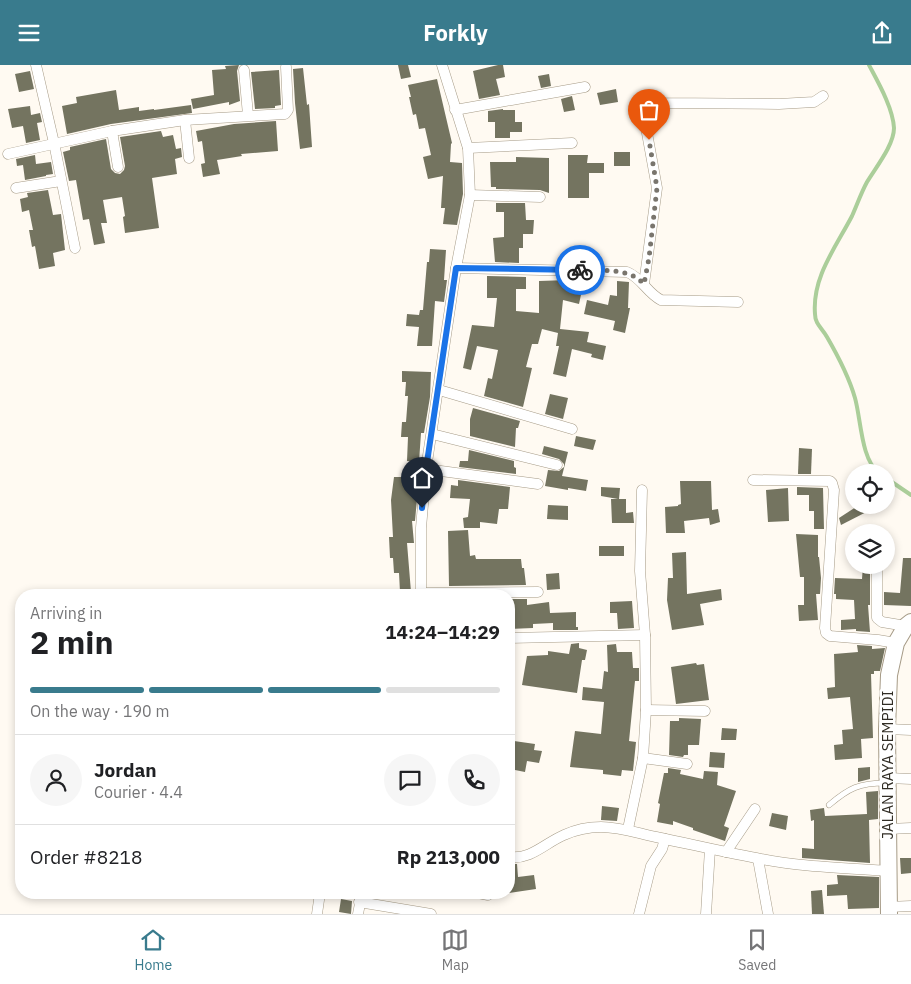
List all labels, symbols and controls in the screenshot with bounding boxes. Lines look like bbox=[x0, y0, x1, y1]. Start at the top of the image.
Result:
text: Forkly bbox=[423, 18, 488, 47]
icon: menu bbox=[15, 19, 43, 47]
icon: share bbox=[868, 19, 896, 47]
pin bbox=[628, 89, 670, 140]
icon: bag bbox=[635, 96, 663, 124]
courier bbox=[555, 245, 605, 295]
icon: bike bbox=[566, 256, 594, 284]
pin bbox=[401, 457, 443, 508]
icon: home bbox=[408, 464, 436, 492]
map controls bbox=[845, 464, 895, 574]
button: locate bbox=[845, 464, 895, 514]
button: layers bbox=[845, 524, 895, 574]
text: Arriving in bbox=[30, 603, 102, 623]
text: 14:24–14:29 bbox=[385, 620, 500, 644]
text: 2 min bbox=[30, 621, 114, 663]
street label: JALAN RAYA SEMPIDI bbox=[878, 690, 897, 840]
text: On the way · 190 m bbox=[30, 701, 169, 721]
button: person bbox=[30, 754, 82, 806]
button: chat bbox=[384, 754, 436, 806]
button: phone bbox=[448, 754, 500, 806]
text: Jordan bbox=[94, 758, 157, 782]
text: Courier · 4.4 bbox=[94, 782, 183, 802]
text: Order #8218 bbox=[30, 845, 142, 869]
text: Rp 213,000 bbox=[397, 845, 500, 869]
tab: Home bbox=[135, 926, 172, 974]
tab: Map bbox=[441, 926, 469, 974]
tab: Saved bbox=[738, 926, 776, 974]

